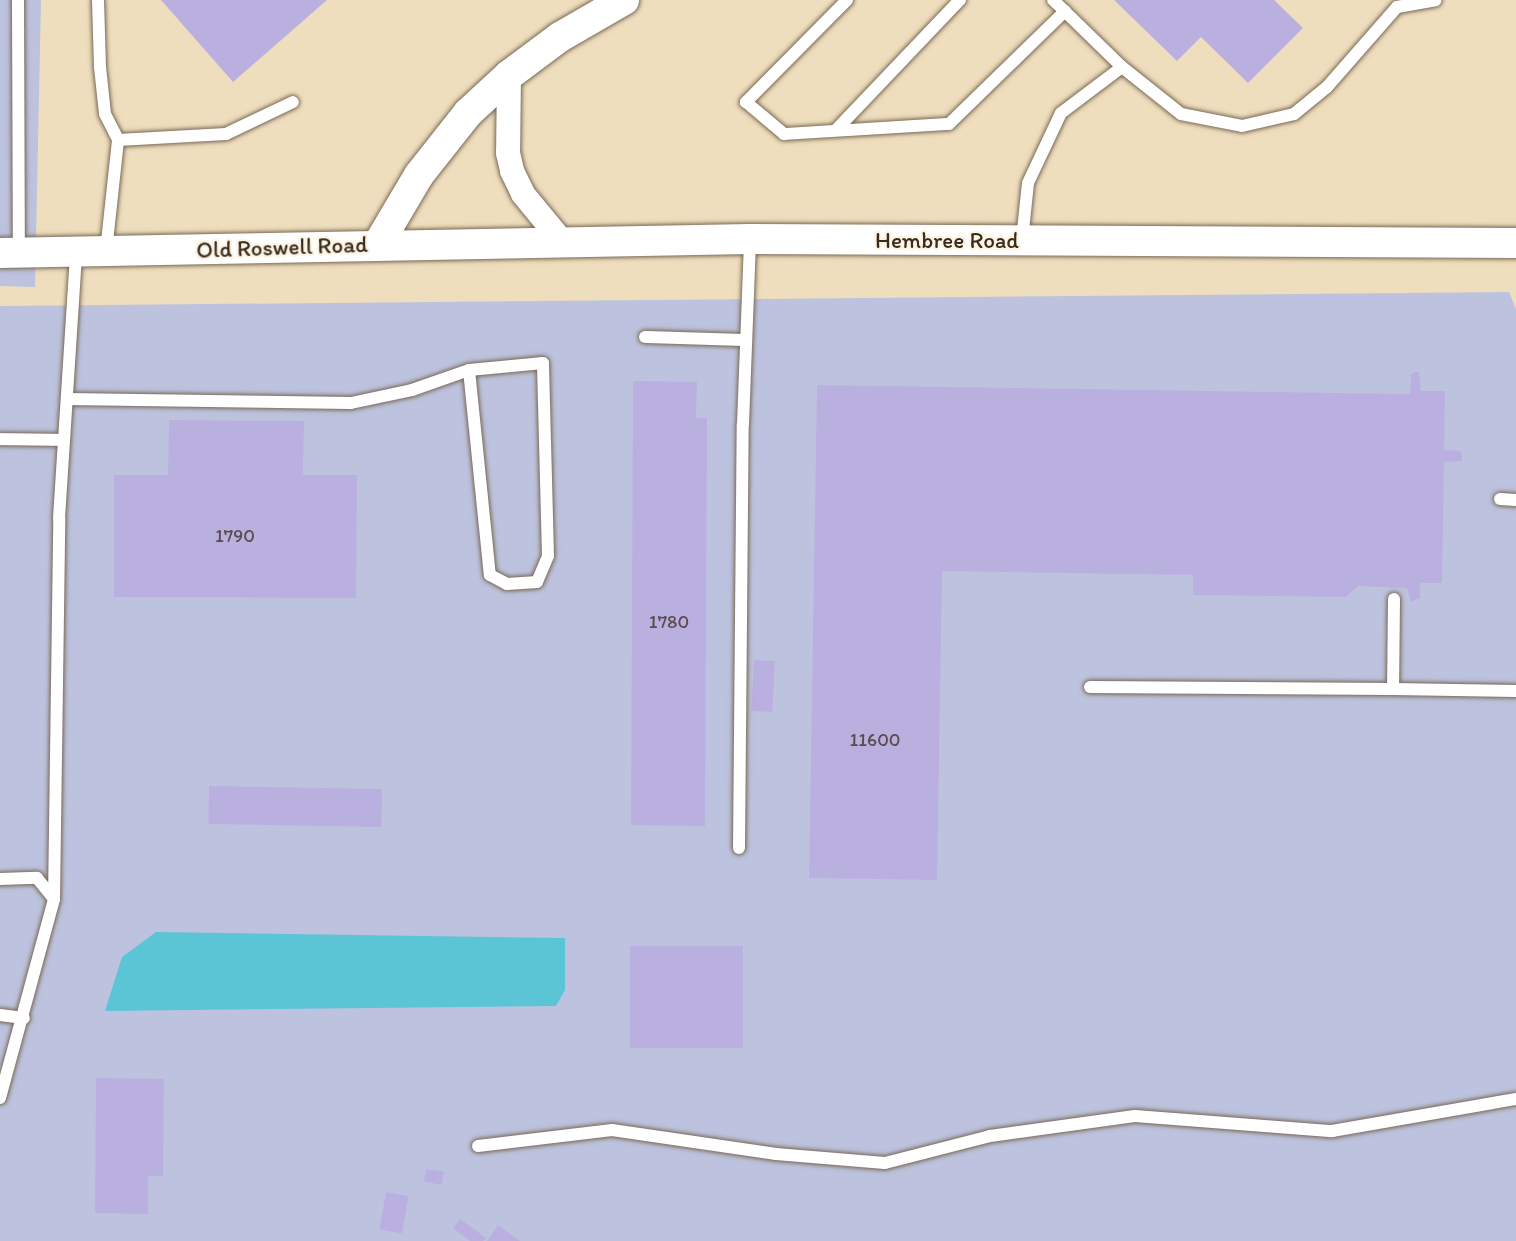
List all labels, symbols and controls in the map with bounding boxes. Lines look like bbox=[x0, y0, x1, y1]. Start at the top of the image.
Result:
street label: Hembree Road bbox=[875, 226, 1019, 254]
street label: Old Roswell Road bbox=[196, 230, 368, 264]
house number: 1790 bbox=[215, 525, 255, 547]
house number: 1780 bbox=[649, 611, 689, 633]
house number: 11600 bbox=[849, 729, 901, 751]

